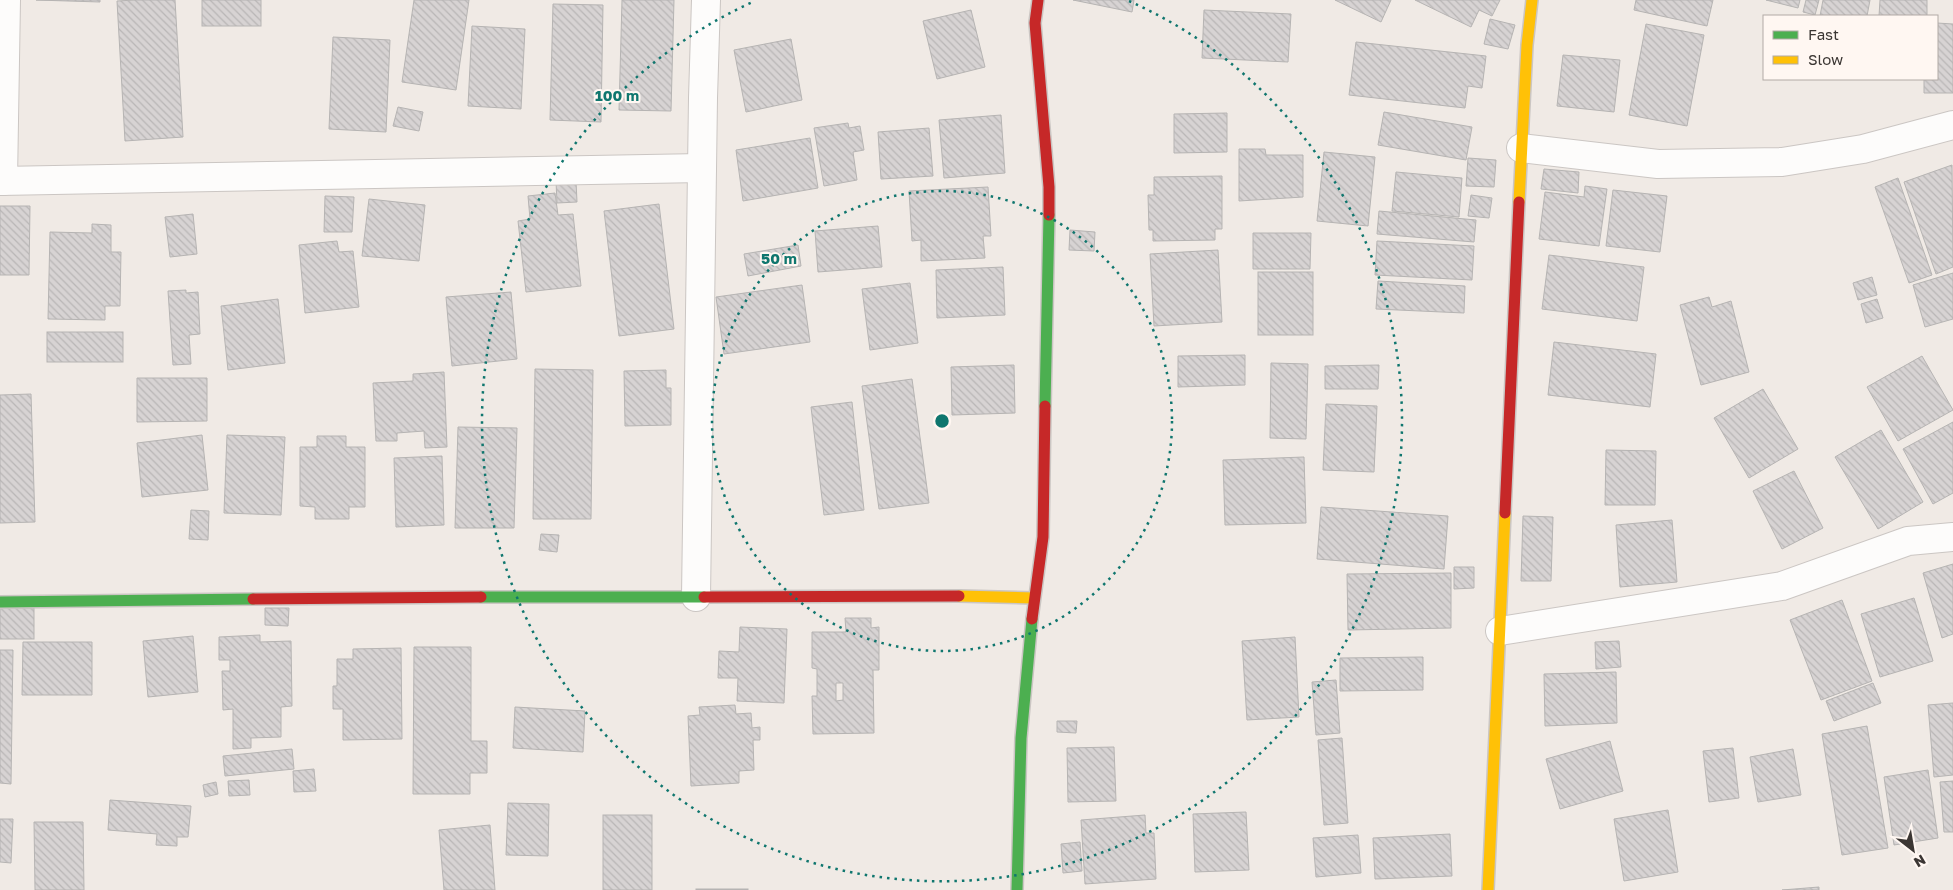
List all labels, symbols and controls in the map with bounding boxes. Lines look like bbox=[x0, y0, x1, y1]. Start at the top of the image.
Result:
legend bbox=[1763, 15, 1938, 80]
text: Fast bbox=[1808, 25, 1839, 43]
text: Slow bbox=[1808, 50, 1843, 68]
text: 100 m bbox=[595, 86, 639, 104]
text: 50 m bbox=[761, 249, 797, 267]
centre of rings bbox=[933, 412, 951, 430]
north arrow bbox=[1888, 825, 1938, 875]
text: N bbox=[1911, 852, 1929, 872]

